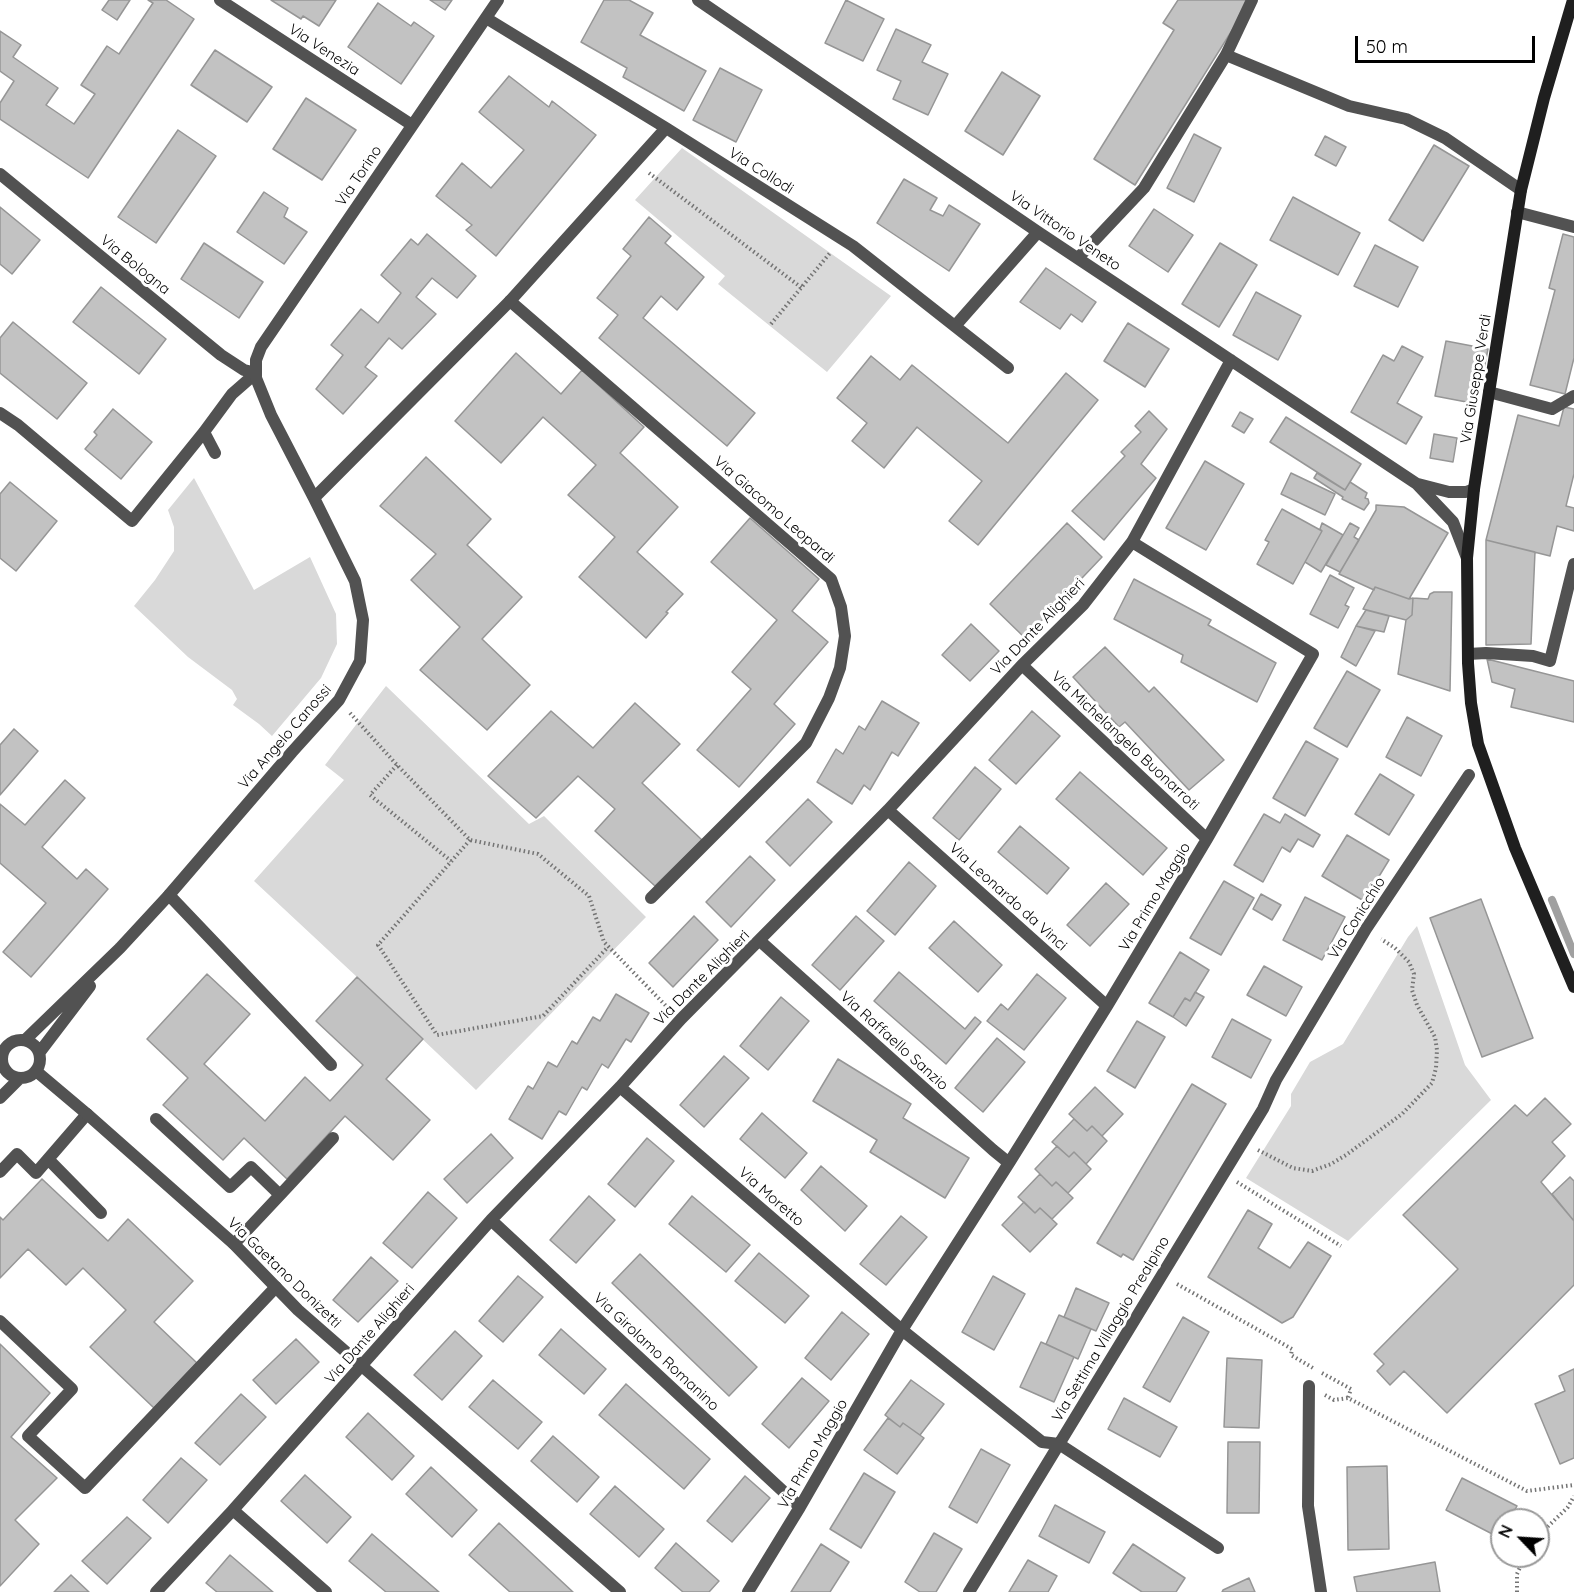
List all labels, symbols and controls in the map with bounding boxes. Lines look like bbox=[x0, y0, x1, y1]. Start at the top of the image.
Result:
street label: Via Venezia bbox=[285, 20, 363, 80]
scale bar bbox=[1358, 24, 1538, 62]
text: 50 m bbox=[1366, 35, 1408, 58]
street label: Via Torino bbox=[332, 142, 386, 210]
street label: Via Collodi bbox=[725, 144, 797, 198]
street label: Via Vittorio Veneto bbox=[1006, 187, 1124, 275]
street label: Via Bologna bbox=[96, 231, 174, 299]
street label: Via Giuseppe Verdi bbox=[1457, 313, 1495, 445]
street label: Via Giacomo Leopardi bbox=[710, 453, 838, 567]
street label: Via Dante Alighieri bbox=[987, 575, 1089, 679]
street label: Via Michelangelo Buonarroti bbox=[1047, 668, 1203, 814]
street label: Via Angelo Canossi bbox=[235, 681, 335, 793]
street label: Via Leonardo da Vinci bbox=[945, 839, 1071, 955]
street label: Via Primo Maggio bbox=[1115, 839, 1195, 955]
street label: Via Conicchio bbox=[1325, 874, 1389, 962]
street label: Via Dante Alighieri bbox=[651, 927, 753, 1029]
street label: Via Raffaello Sanzio bbox=[836, 988, 952, 1094]
street label: Via Moretto bbox=[735, 1164, 807, 1230]
street label: Via Gaetano Donizetti bbox=[223, 1214, 345, 1332]
street label: Via Settima Villaggio Prealpino bbox=[1048, 1233, 1174, 1425]
street label: Via Dante Alighieri bbox=[321, 1280, 419, 1388]
street label: Via Girolamo Romanino bbox=[589, 1289, 723, 1415]
street label: Via Primo Maggio bbox=[774, 1396, 852, 1512]
north arrow bbox=[1490, 1508, 1550, 1568]
text: N bbox=[1494, 1522, 1517, 1541]

